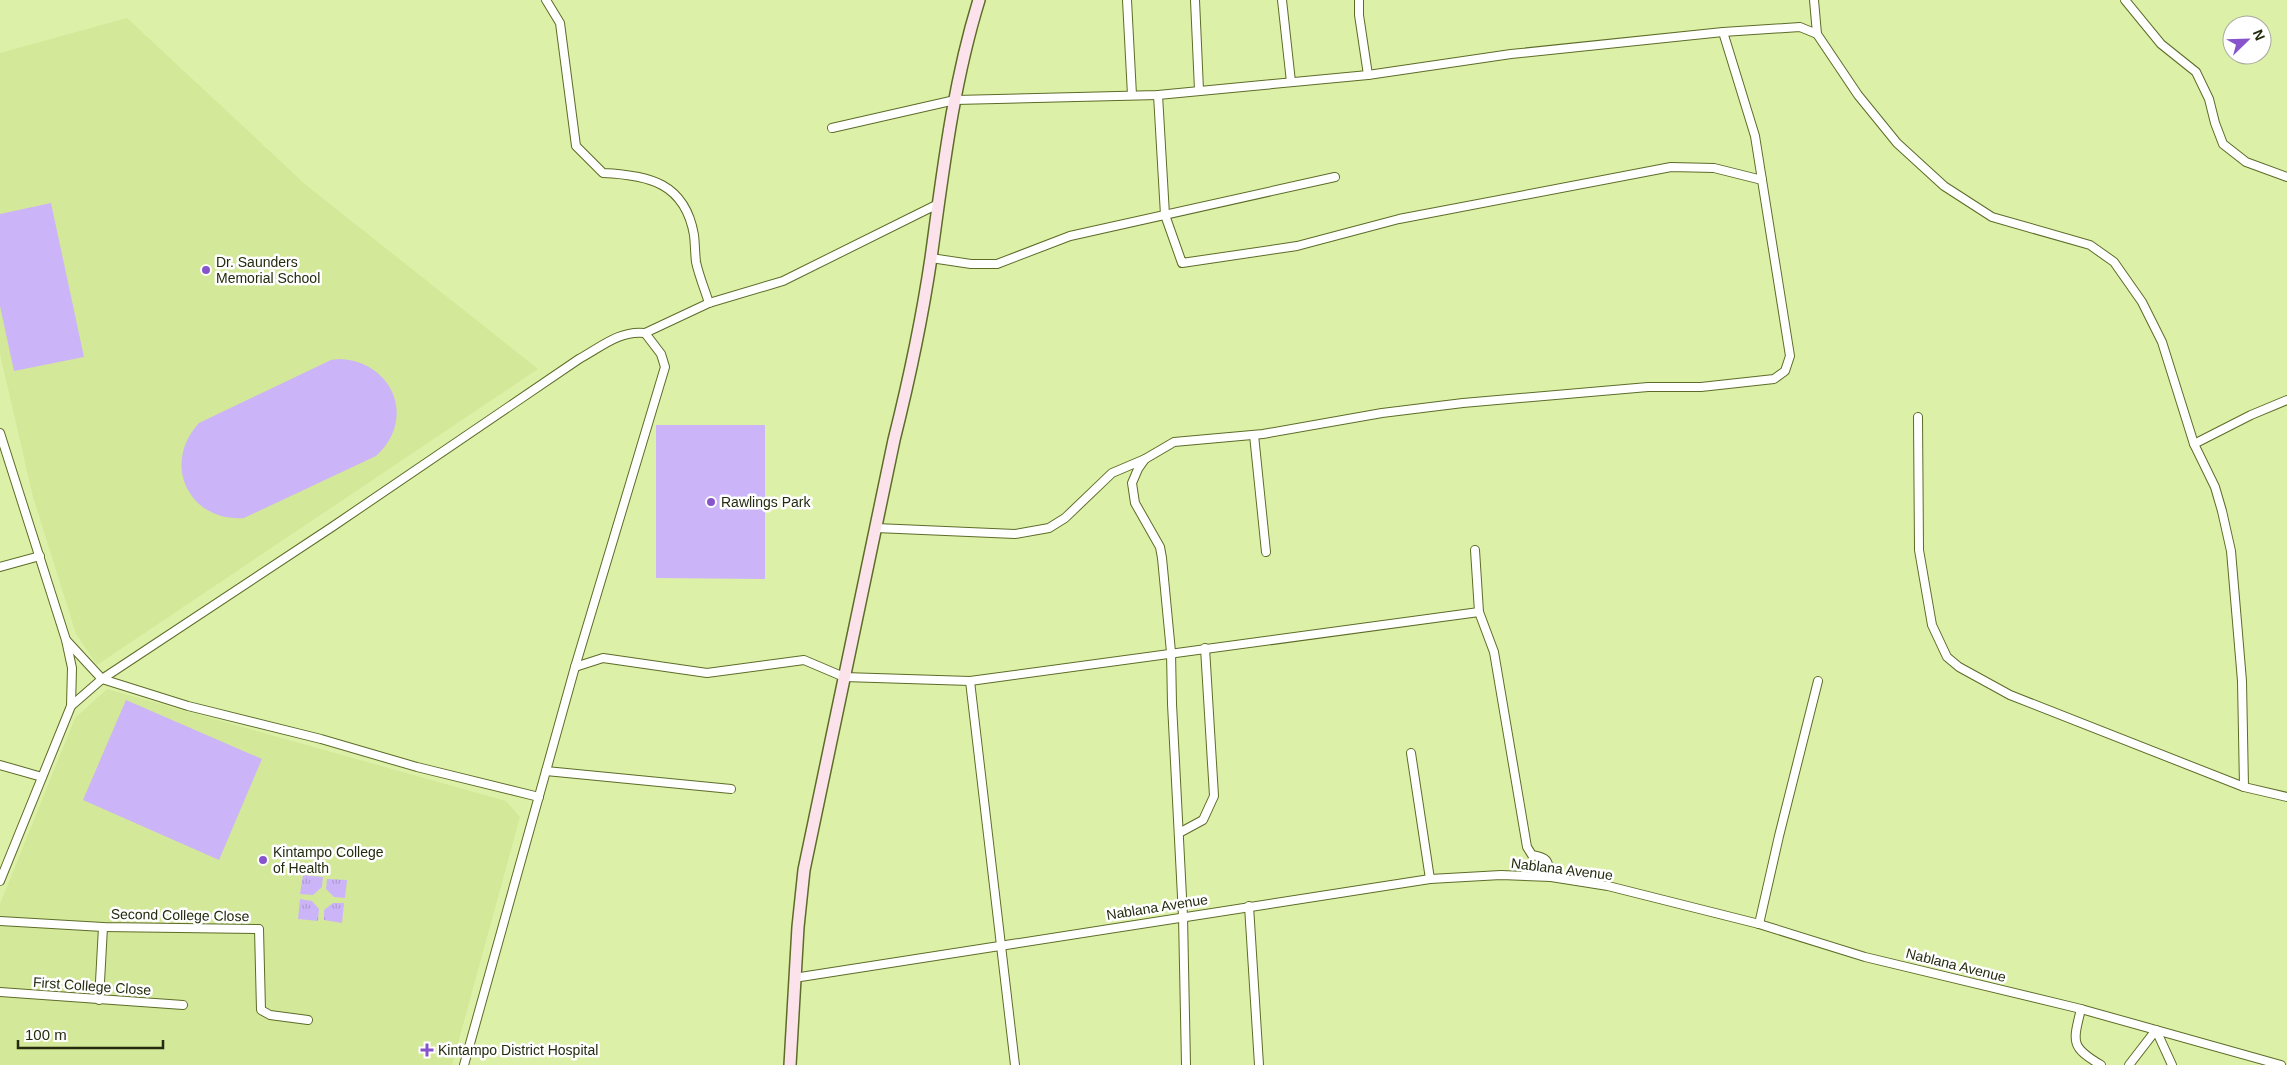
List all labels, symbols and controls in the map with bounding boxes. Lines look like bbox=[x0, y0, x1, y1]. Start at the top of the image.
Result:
north arrow bbox=[2222, 15, 2272, 65]
text: N bbox=[2250, 27, 2268, 43]
place label: Dr. Saunders Memorial School bbox=[216, 254, 320, 286]
marker: Dr. Saunders Memorial School bbox=[200, 264, 212, 276]
place label: Rawlings Park bbox=[721, 494, 811, 510]
marker: Rawlings Park bbox=[705, 496, 717, 508]
place label: Kintampo College of Health bbox=[273, 844, 384, 876]
marker: Kintampo College of Health bbox=[257, 854, 269, 866]
street label: Nablana Avenue bbox=[1510, 855, 1614, 883]
street label: Nablana Avenue bbox=[1105, 891, 1209, 923]
street label: Second College Close bbox=[111, 906, 250, 924]
street label: Nablana Avenue bbox=[1904, 945, 2008, 985]
street label: First College Close bbox=[32, 974, 152, 998]
scale bar bbox=[18, 1018, 162, 1050]
text: 100 m bbox=[25, 1026, 67, 1043]
place label: Kintampo District Hospital bbox=[438, 1042, 598, 1058]
marker: Kintampo District Hospital bbox=[420, 1043, 434, 1057]

